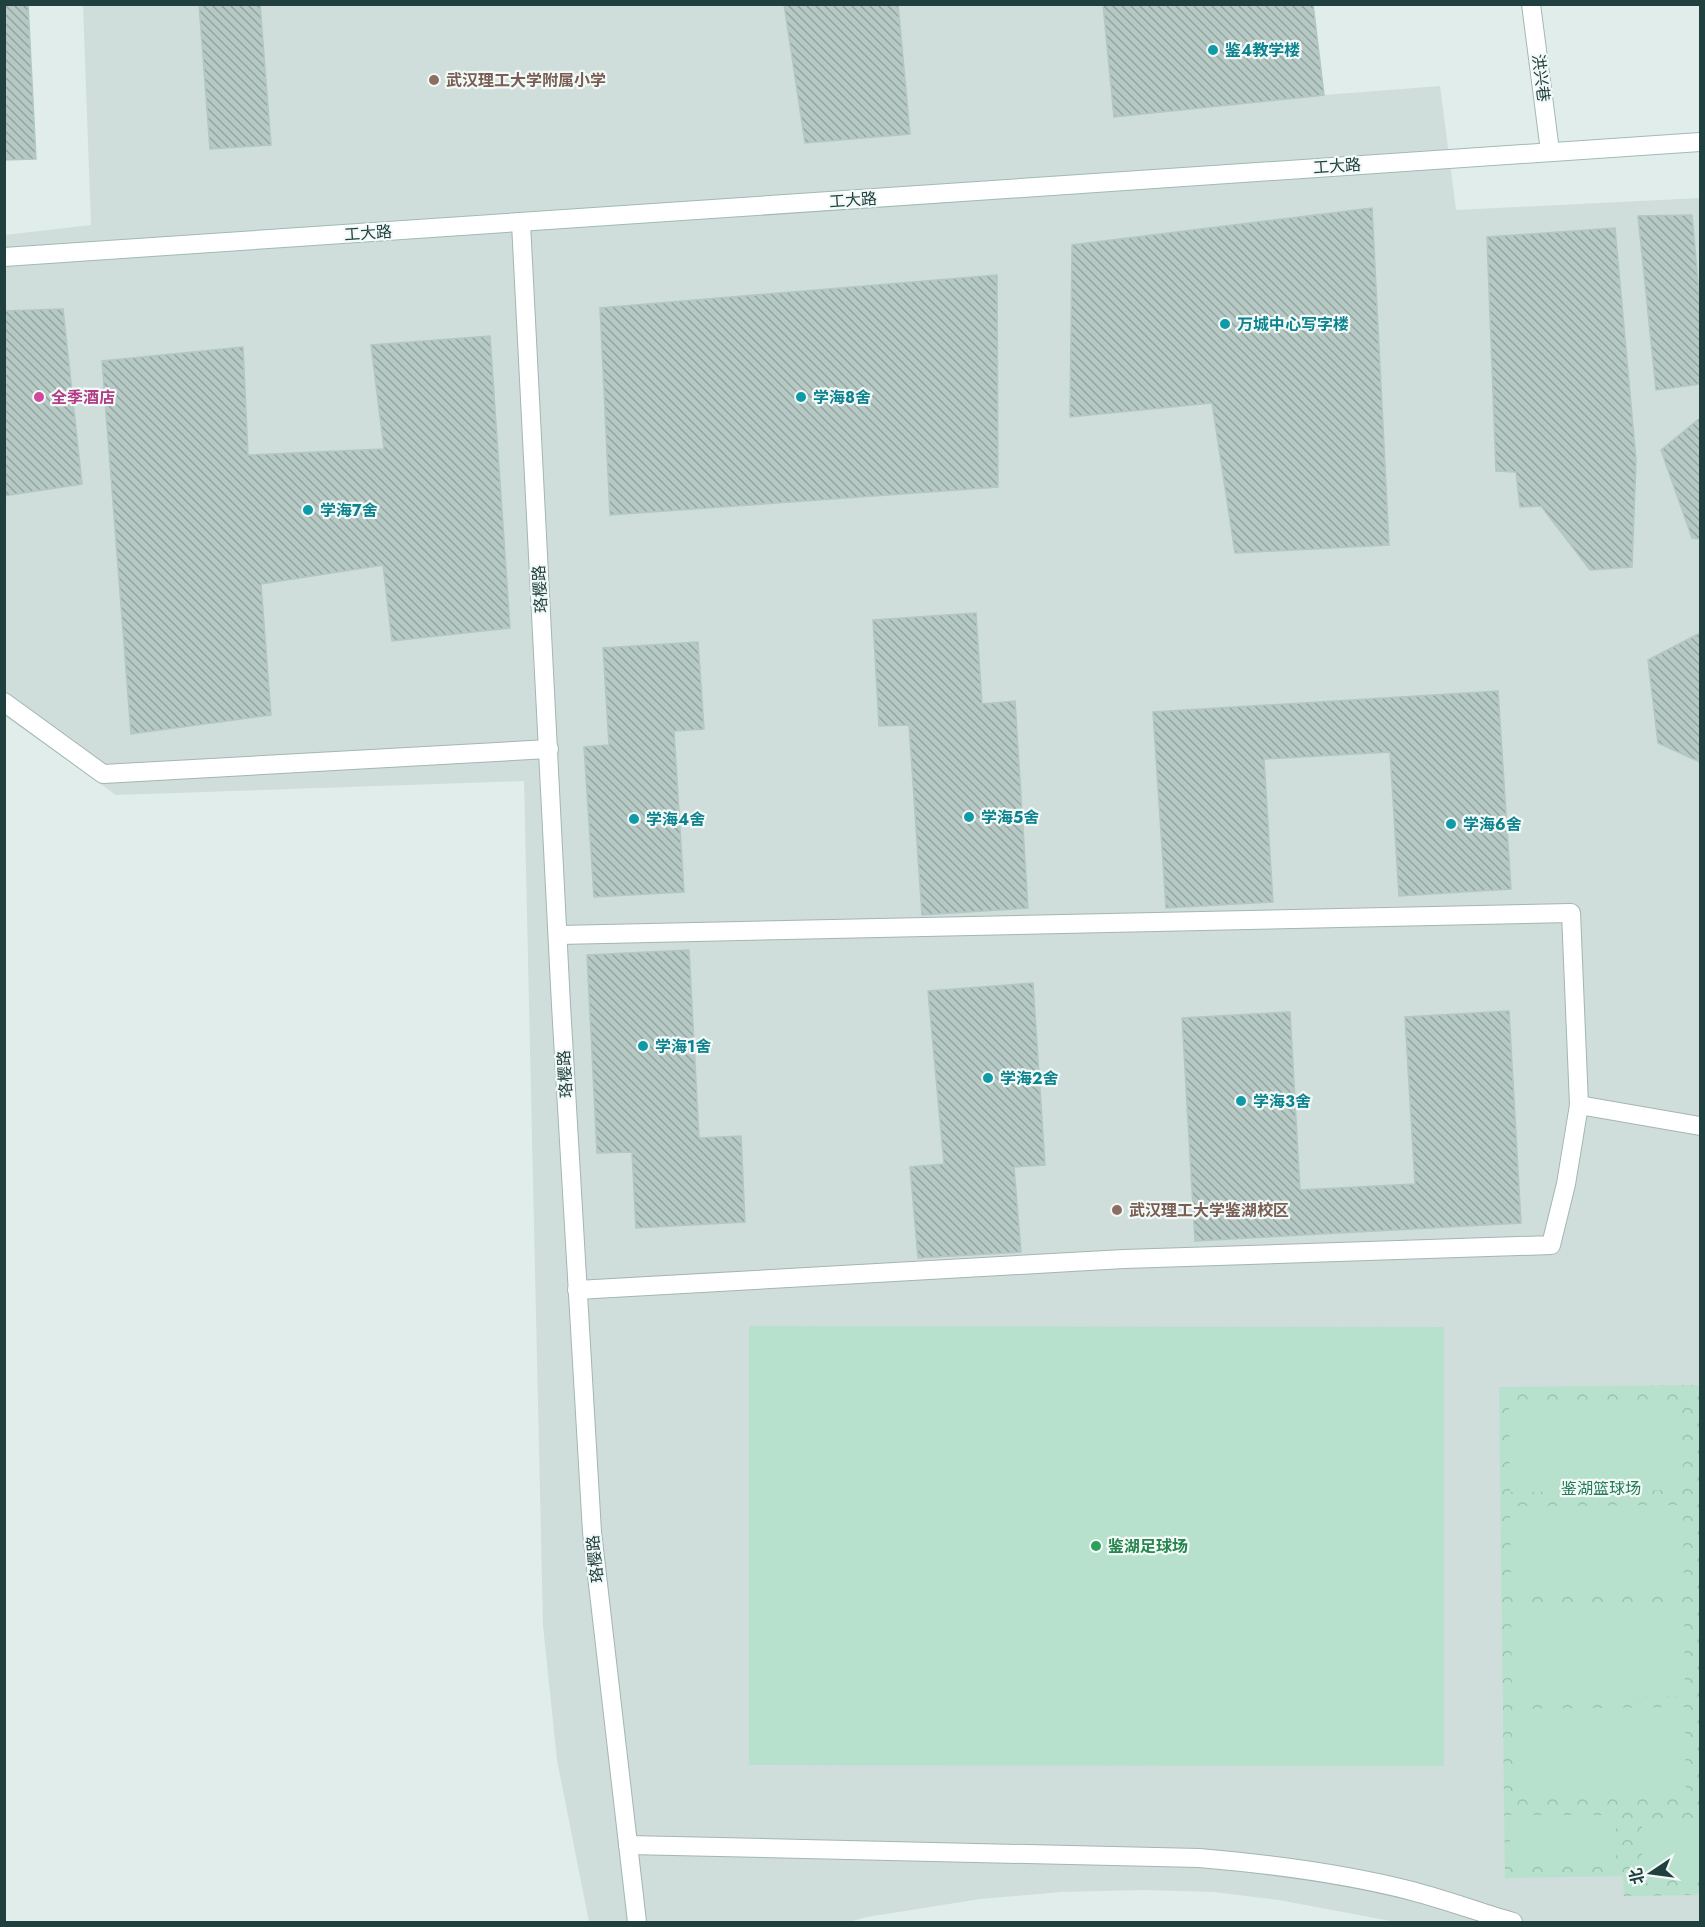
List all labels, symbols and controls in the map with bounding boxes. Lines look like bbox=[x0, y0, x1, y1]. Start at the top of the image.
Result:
place label: 鉴4教学楼 bbox=[1225, 39, 1300, 62]
marker: 鉴4教学楼 bbox=[1206, 43, 1220, 57]
street label: 洪兴巷 bbox=[1527, 53, 1555, 103]
place label: 武汉理工大学附属小学 bbox=[446, 69, 606, 92]
marker: 武汉理工大学附属小学 bbox=[427, 73, 441, 87]
street label: 工大路 bbox=[1312, 153, 1362, 179]
street label: 工大路 bbox=[828, 187, 878, 213]
street label: 工大路 bbox=[343, 220, 393, 246]
place label: 万城中心写字楼 bbox=[1237, 313, 1349, 336]
marker: 万城中心写字楼 bbox=[1218, 317, 1232, 331]
place label: 全季酒店 bbox=[51, 386, 115, 409]
place label: 学海8舍 bbox=[813, 386, 871, 409]
marker: 全季酒店 bbox=[32, 390, 46, 404]
marker: 学海8舍 bbox=[794, 390, 808, 404]
place label: 学海7舍 bbox=[320, 499, 378, 522]
marker: 学海7舍 bbox=[301, 503, 315, 517]
street label: 珞樱路 bbox=[527, 564, 553, 614]
place label: 学海5舍 bbox=[981, 806, 1039, 829]
place label: 学海4舍 bbox=[646, 808, 705, 831]
marker: 学海5舍 bbox=[962, 810, 976, 824]
marker: 学海4舍 bbox=[627, 812, 641, 826]
place label: 学海6舍 bbox=[1463, 813, 1522, 836]
marker: 学海6舍 bbox=[1444, 817, 1458, 831]
place label: 学海1舍 bbox=[655, 1035, 711, 1058]
marker: 学海1舍 bbox=[636, 1039, 650, 1053]
street label: 珞樱路 bbox=[552, 1049, 578, 1099]
place label: 学海2舍 bbox=[1000, 1067, 1059, 1090]
marker: 学海2舍 bbox=[981, 1071, 995, 1085]
place label: 学海3舍 bbox=[1253, 1090, 1311, 1113]
marker: 学海3舍 bbox=[1234, 1094, 1248, 1108]
place label: 武汉理工大学鉴湖校区 bbox=[1129, 1199, 1289, 1222]
marker: 武汉理工大学鉴湖校区 bbox=[1110, 1203, 1124, 1217]
park label: 鉴湖篮球场 bbox=[1561, 1477, 1641, 1500]
street label: 珞樱路 bbox=[581, 1534, 609, 1584]
place label: 鉴湖足球场 bbox=[1108, 1535, 1188, 1558]
marker: 鉴湖足球场 bbox=[1089, 1539, 1103, 1553]
north arrow bbox=[1621, 1843, 1681, 1903]
text: 北 bbox=[1624, 1866, 1650, 1887]

